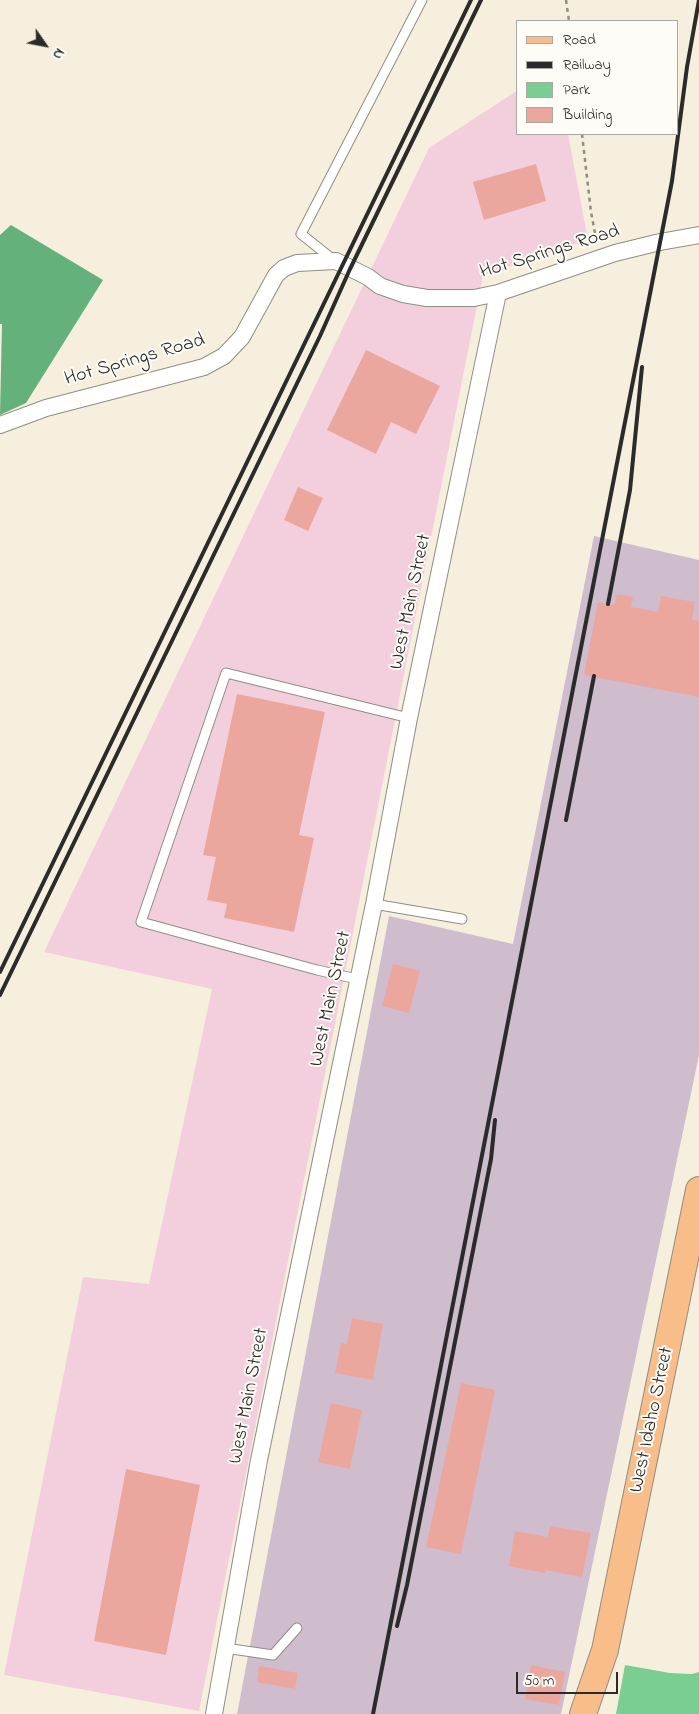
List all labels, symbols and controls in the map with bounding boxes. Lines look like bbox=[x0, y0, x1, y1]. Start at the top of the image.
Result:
north arrow bbox=[20, 20, 70, 70]
legend bbox=[516, 20, 679, 135]
text: Road bbox=[563, 29, 596, 51]
text: N bbox=[47, 44, 69, 63]
text: Railway bbox=[563, 54, 611, 76]
text: Park bbox=[563, 79, 590, 101]
text: Building bbox=[563, 104, 612, 126]
street label: Hot Springs Road bbox=[477, 220, 623, 286]
street label: Hot Springs Road bbox=[62, 330, 208, 392]
street label: West Main Street bbox=[386, 532, 438, 672]
street label: West Main Street bbox=[306, 929, 358, 1069]
street label: West Main Street bbox=[225, 1326, 275, 1466]
street label: West Idaho Street bbox=[626, 1345, 680, 1495]
scale bar bbox=[519, 1662, 622, 1694]
text: 50 m bbox=[524, 1670, 554, 1692]

